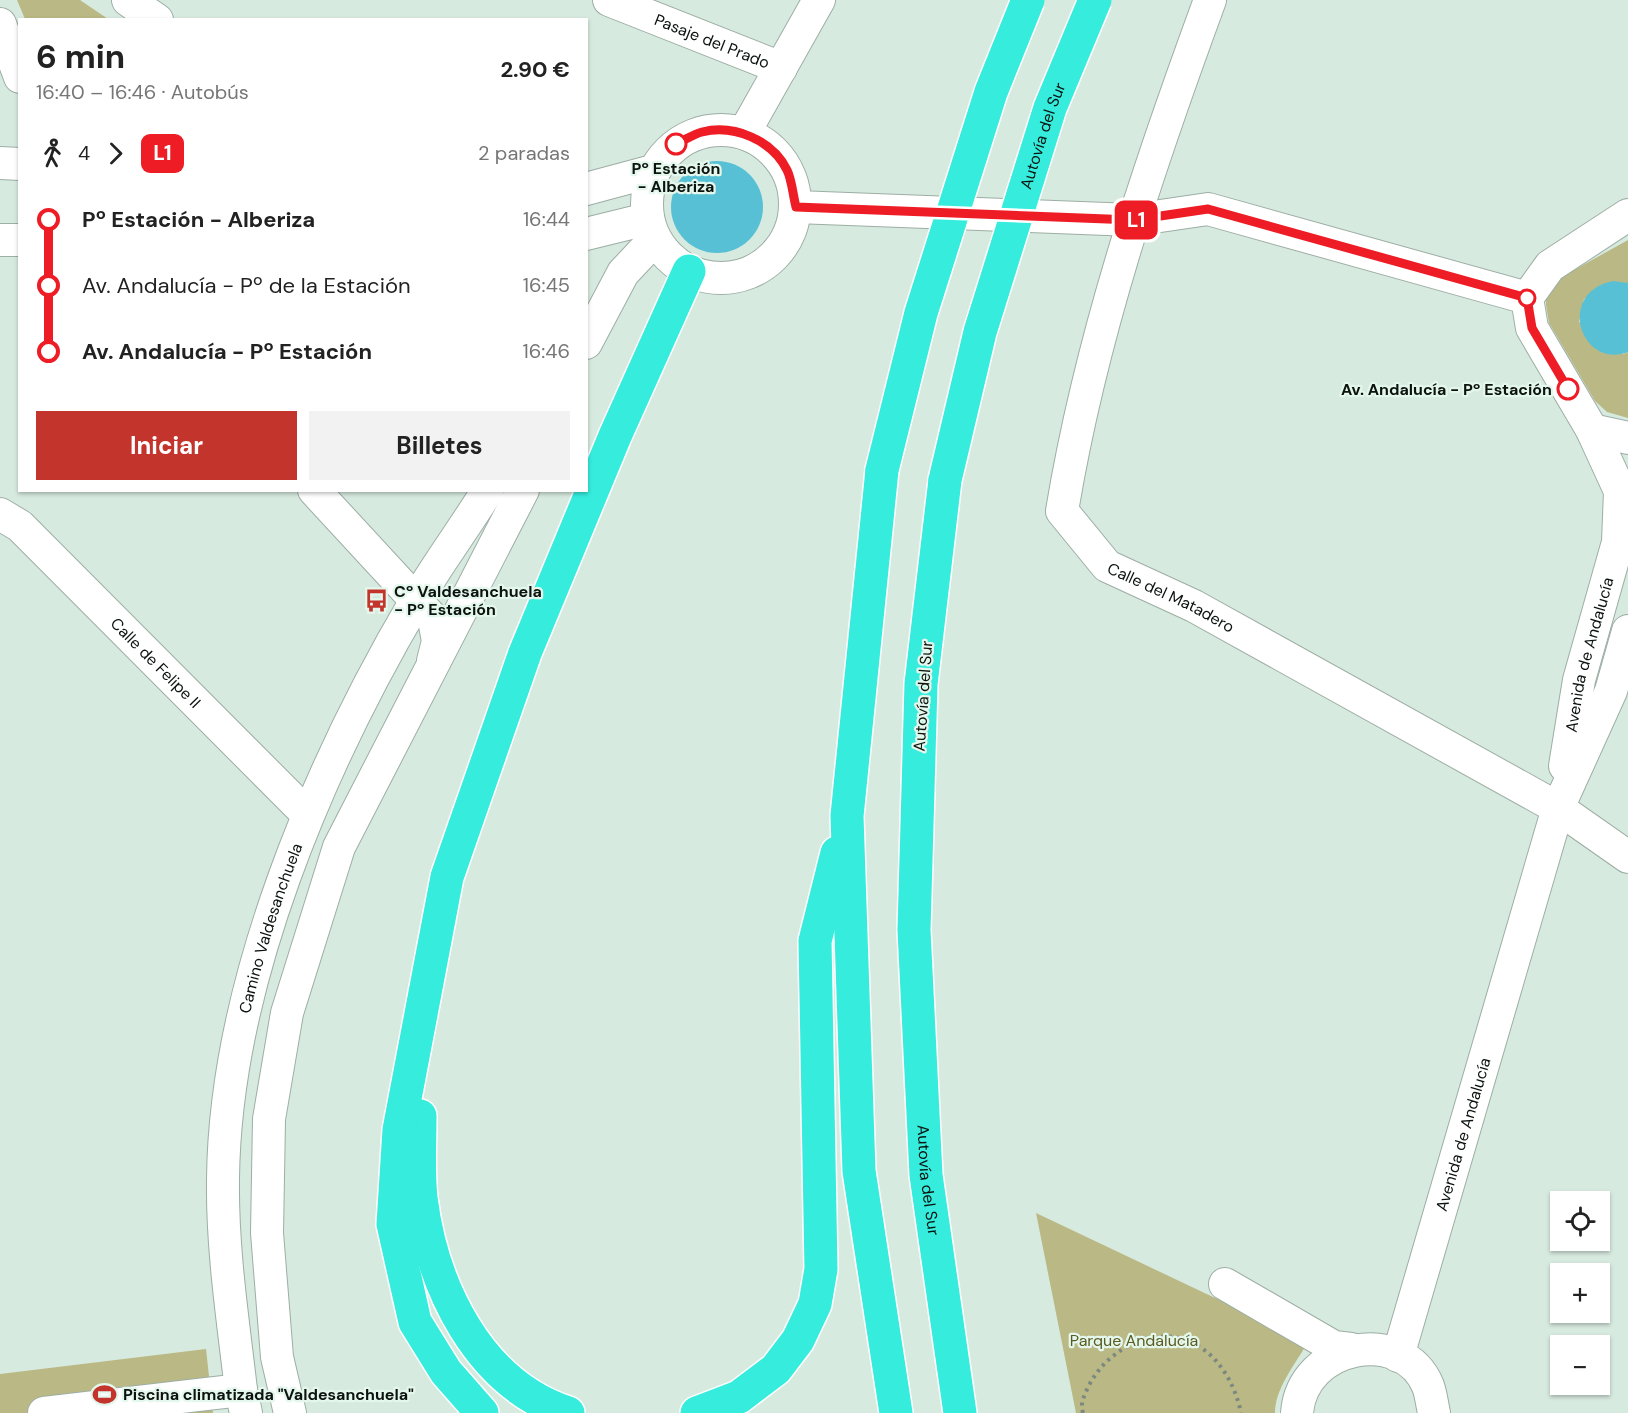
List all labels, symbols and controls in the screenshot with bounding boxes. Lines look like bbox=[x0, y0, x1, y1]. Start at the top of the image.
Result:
street label: Pasaje del Prado bbox=[652, 9, 773, 73]
text: 6 min bbox=[36, 35, 125, 78]
text: 2.90 € bbox=[500, 55, 570, 84]
text: 16:40 – 16:46 · Autobús bbox=[36, 79, 249, 105]
street label: Autovía del Sur bbox=[1015, 79, 1070, 192]
marker: Pº Estación - Alberiza bbox=[665, 133, 687, 155]
icon: walk bbox=[36, 137, 69, 170]
icon: forward bbox=[99, 137, 132, 170]
text: L1 bbox=[153, 139, 172, 167]
text: 4 bbox=[78, 140, 90, 166]
text: 2 paradas bbox=[478, 140, 570, 166]
place label: Pº Estación - Alberiza bbox=[632, 158, 721, 197]
line badge: L1 bbox=[1109, 200, 1163, 240]
text: Pº Estación - Alberiza bbox=[82, 205, 315, 234]
text: 16:44 bbox=[523, 206, 570, 232]
text: L1 bbox=[1127, 206, 1145, 234]
text: Av. Andalucía - Pº de la Estación bbox=[82, 271, 411, 300]
text: 16:45 bbox=[523, 272, 570, 298]
unlabelled marker bbox=[1518, 289, 1536, 307]
text: Av. Andalucía - Pº Estación bbox=[82, 337, 372, 366]
text: 16:46 bbox=[522, 338, 570, 364]
marker: Av. Andalucía - Pº Estación bbox=[1557, 378, 1579, 400]
place label: Av. Andalucía - Pº Estación bbox=[1341, 379, 1552, 400]
button: Iniciar bbox=[36, 411, 297, 480]
button: Billetes bbox=[309, 411, 570, 480]
street label: Calle del Matadero bbox=[1104, 557, 1238, 637]
street label: Avenida de Andalucía bbox=[1560, 575, 1618, 734]
place label: Cº Valdesanchuela - Pº Estación bbox=[394, 581, 542, 620]
bus stop icon: Cº Valdesanchuela - Pº Estación bbox=[363, 587, 389, 613]
street label: Calle de Felipe II bbox=[106, 613, 206, 712]
street label: Autovía del Sur bbox=[909, 640, 937, 752]
street label: Camino Valdesanchuela bbox=[234, 840, 307, 1015]
street label: Avenida de Andalucía bbox=[1430, 1055, 1495, 1214]
street label: Autovía del Sur bbox=[913, 1124, 945, 1237]
map controls bbox=[1550, 1191, 1610, 1395]
button: locate bbox=[1550, 1191, 1610, 1251]
button: + bbox=[1550, 1263, 1610, 1323]
park label: Parque Andalucía bbox=[1070, 1330, 1198, 1351]
button: − bbox=[1550, 1335, 1610, 1395]
sports icon: Piscina climatizada "Valdesanchuela" bbox=[92, 1381, 118, 1407]
place label: Piscina climatizada "Valdesanchuela" bbox=[123, 1384, 414, 1405]

